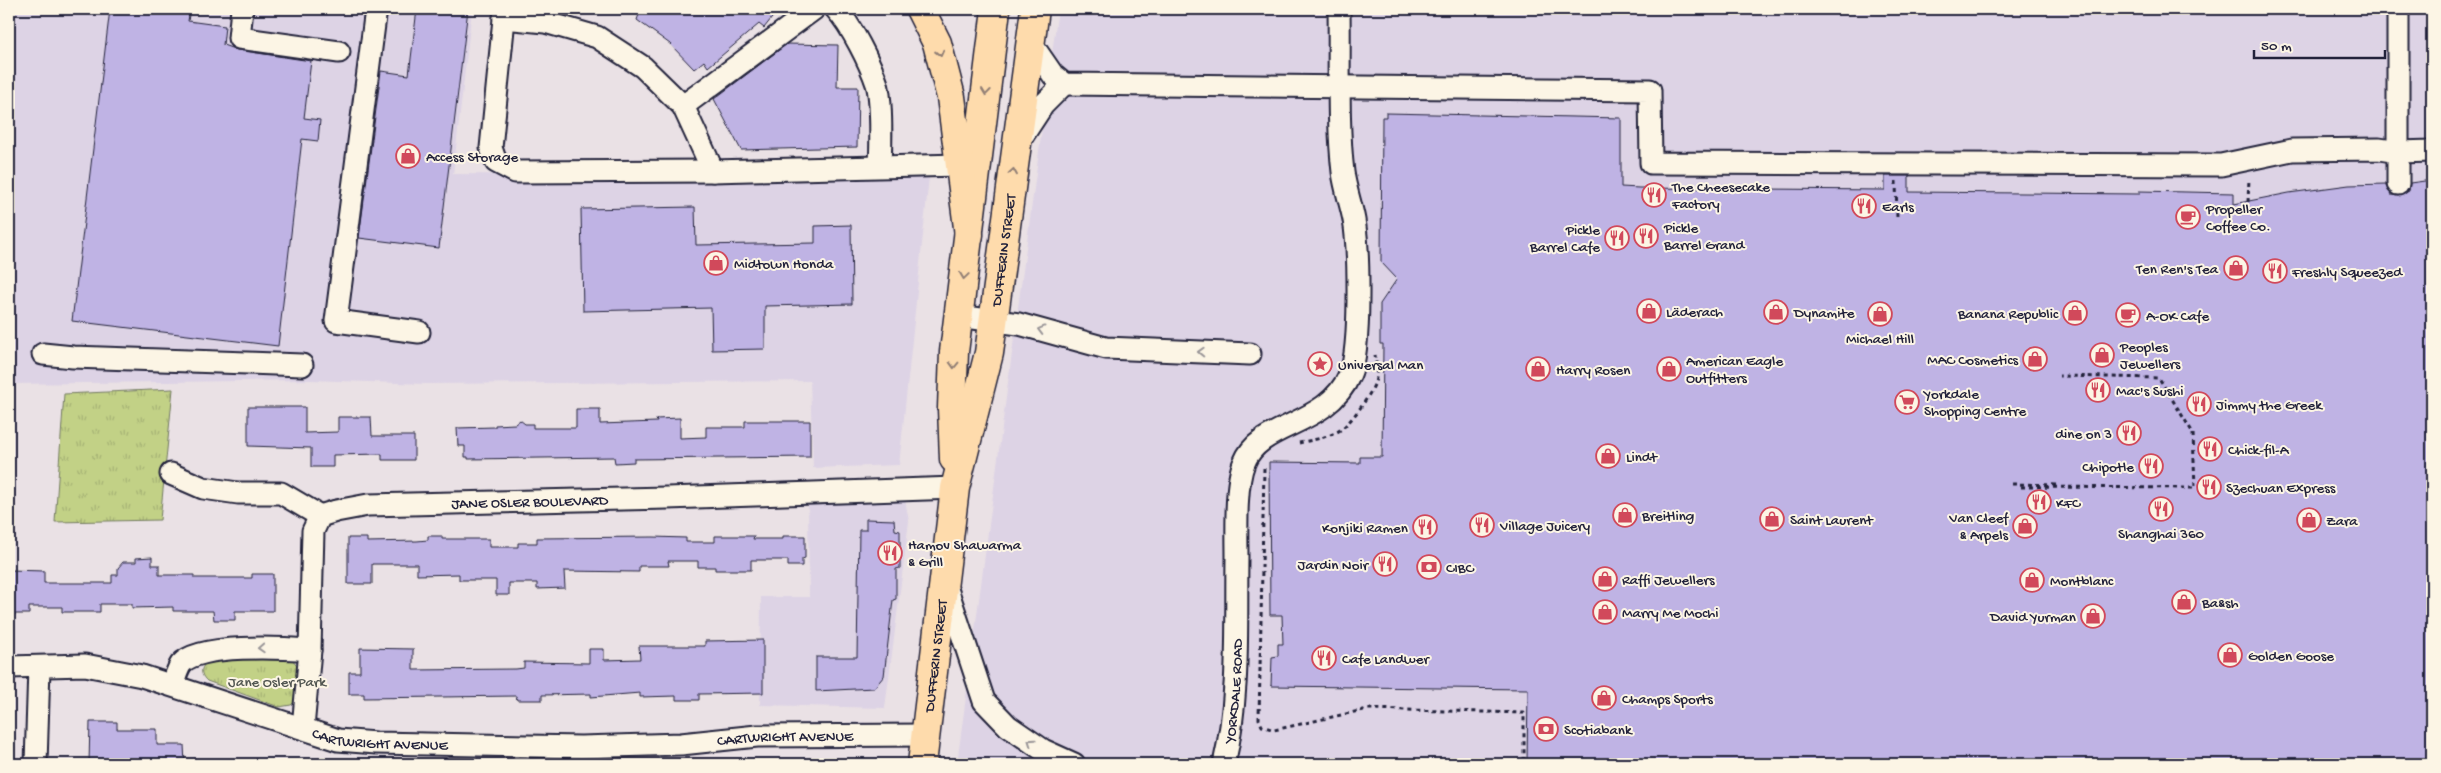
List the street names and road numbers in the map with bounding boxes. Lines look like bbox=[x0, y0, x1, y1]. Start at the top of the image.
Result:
street label: DUFFERIN STREET bbox=[988, 192, 1021, 309]
street label: JANE OSLER BOULEVARD bbox=[451, 492, 609, 514]
street label: DUFFERIN STREET bbox=[921, 598, 953, 714]
street label: YORKDALE ROAD bbox=[1221, 638, 1248, 747]
street label: CARTWRIGHT AVENUE bbox=[309, 725, 449, 755]
street label: CARTWRIGHT AVENUE bbox=[716, 728, 854, 751]

